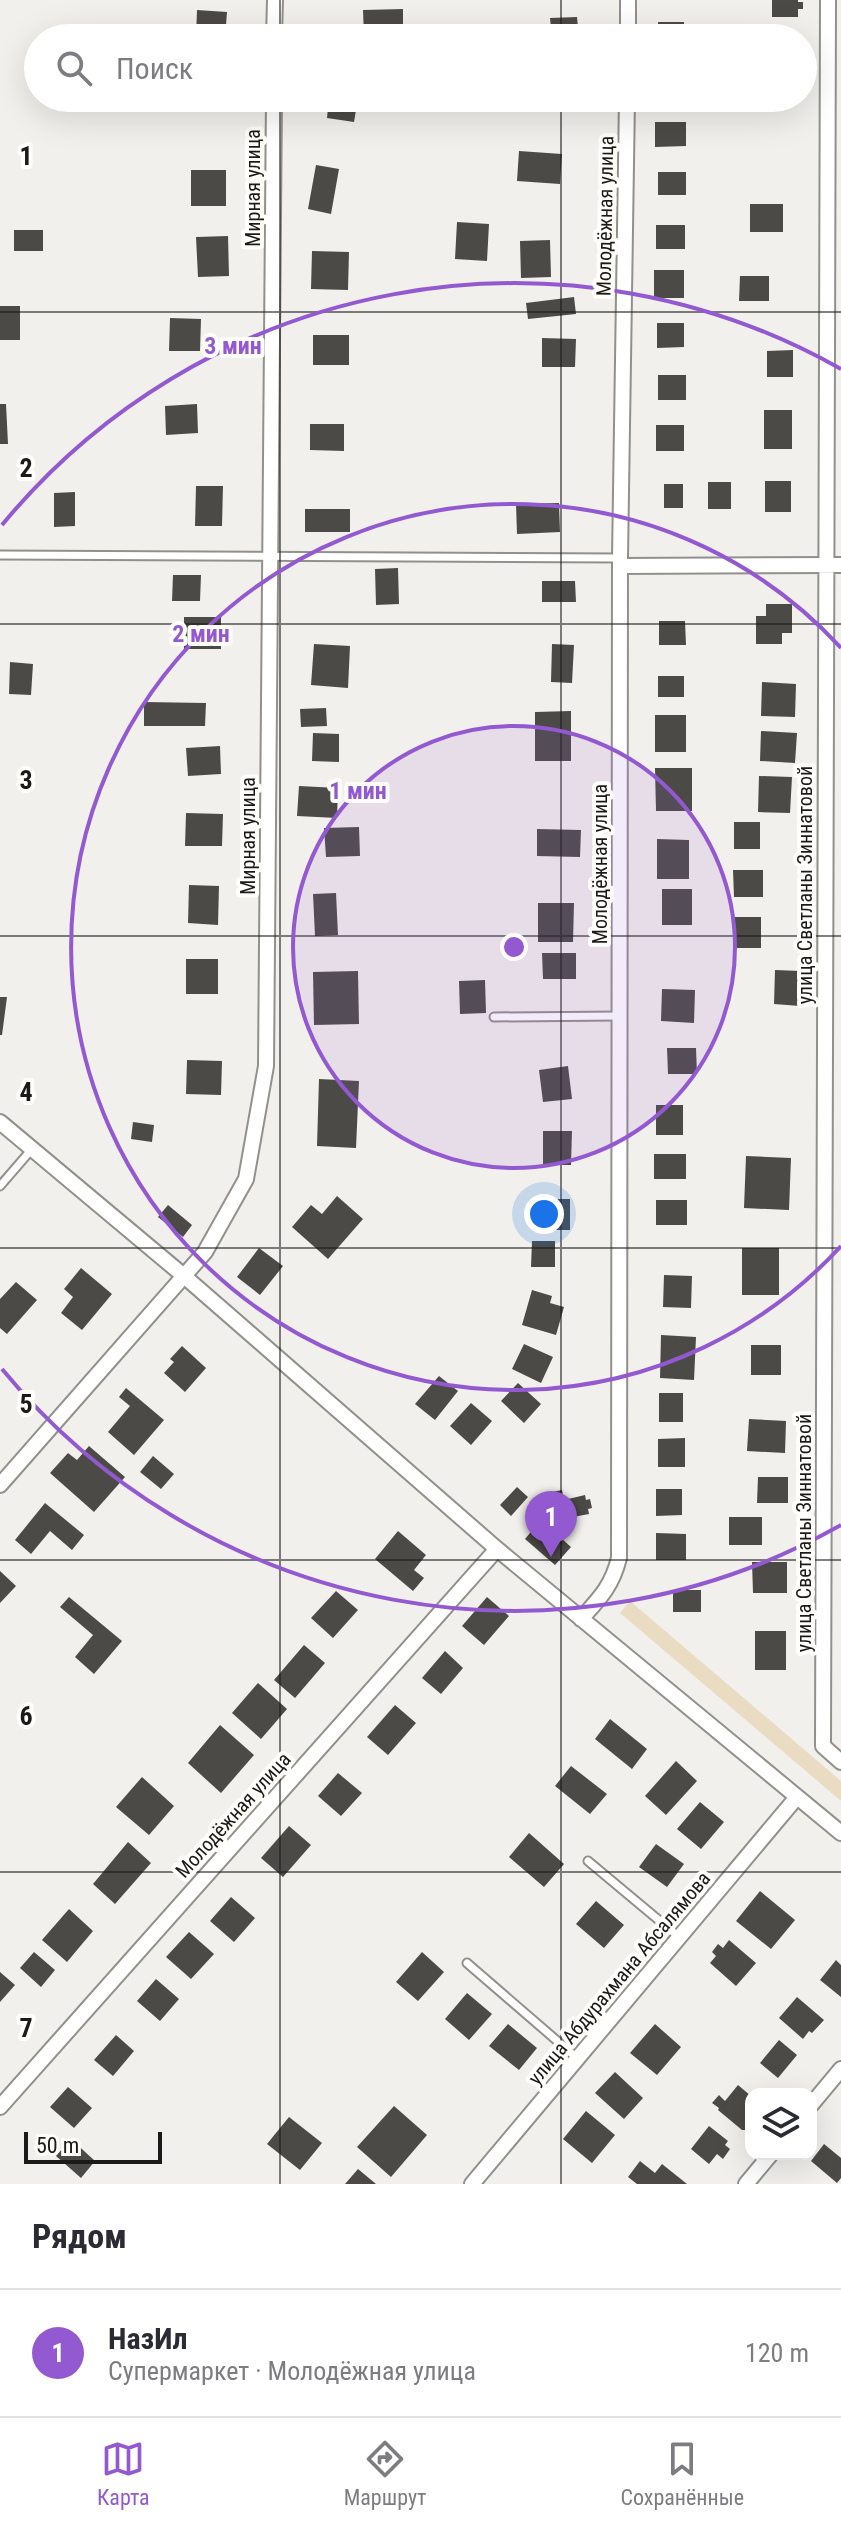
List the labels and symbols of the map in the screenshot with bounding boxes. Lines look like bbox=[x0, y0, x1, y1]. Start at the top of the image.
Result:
street label: Мирная улица bbox=[241, 129, 265, 247]
street label: Молодёжная улица bbox=[592, 136, 618, 296]
text: 1 bbox=[19, 141, 33, 171]
text: 3 мин bbox=[204, 332, 262, 360]
text: 2 bbox=[19, 453, 33, 483]
text: 2 мин bbox=[172, 620, 230, 648]
text: 3 bbox=[19, 765, 33, 795]
street label: улица Светланы Зиннатовой bbox=[793, 766, 817, 1004]
street label: Мирная улица bbox=[236, 777, 260, 895]
text: 1 мин bbox=[329, 777, 387, 805]
street label: Молодёжная улица bbox=[588, 784, 612, 944]
centre of rings bbox=[500, 933, 528, 961]
text: 4 bbox=[19, 1077, 33, 1107]
your location bbox=[524, 1194, 564, 1234]
text: 5 bbox=[19, 1389, 33, 1419]
street label: улица Светланы Зиннатовой bbox=[792, 1414, 816, 1652]
pin: 1 bbox=[525, 1491, 577, 1557]
text: 6 bbox=[19, 1701, 33, 1731]
street label: Молодёжная улица bbox=[170, 1747, 296, 1883]
street label: улица Абдурахмана Абсалямова bbox=[523, 1867, 715, 2089]
text: 7 bbox=[19, 2013, 33, 2043]
scale bar bbox=[24, 2128, 162, 2164]

